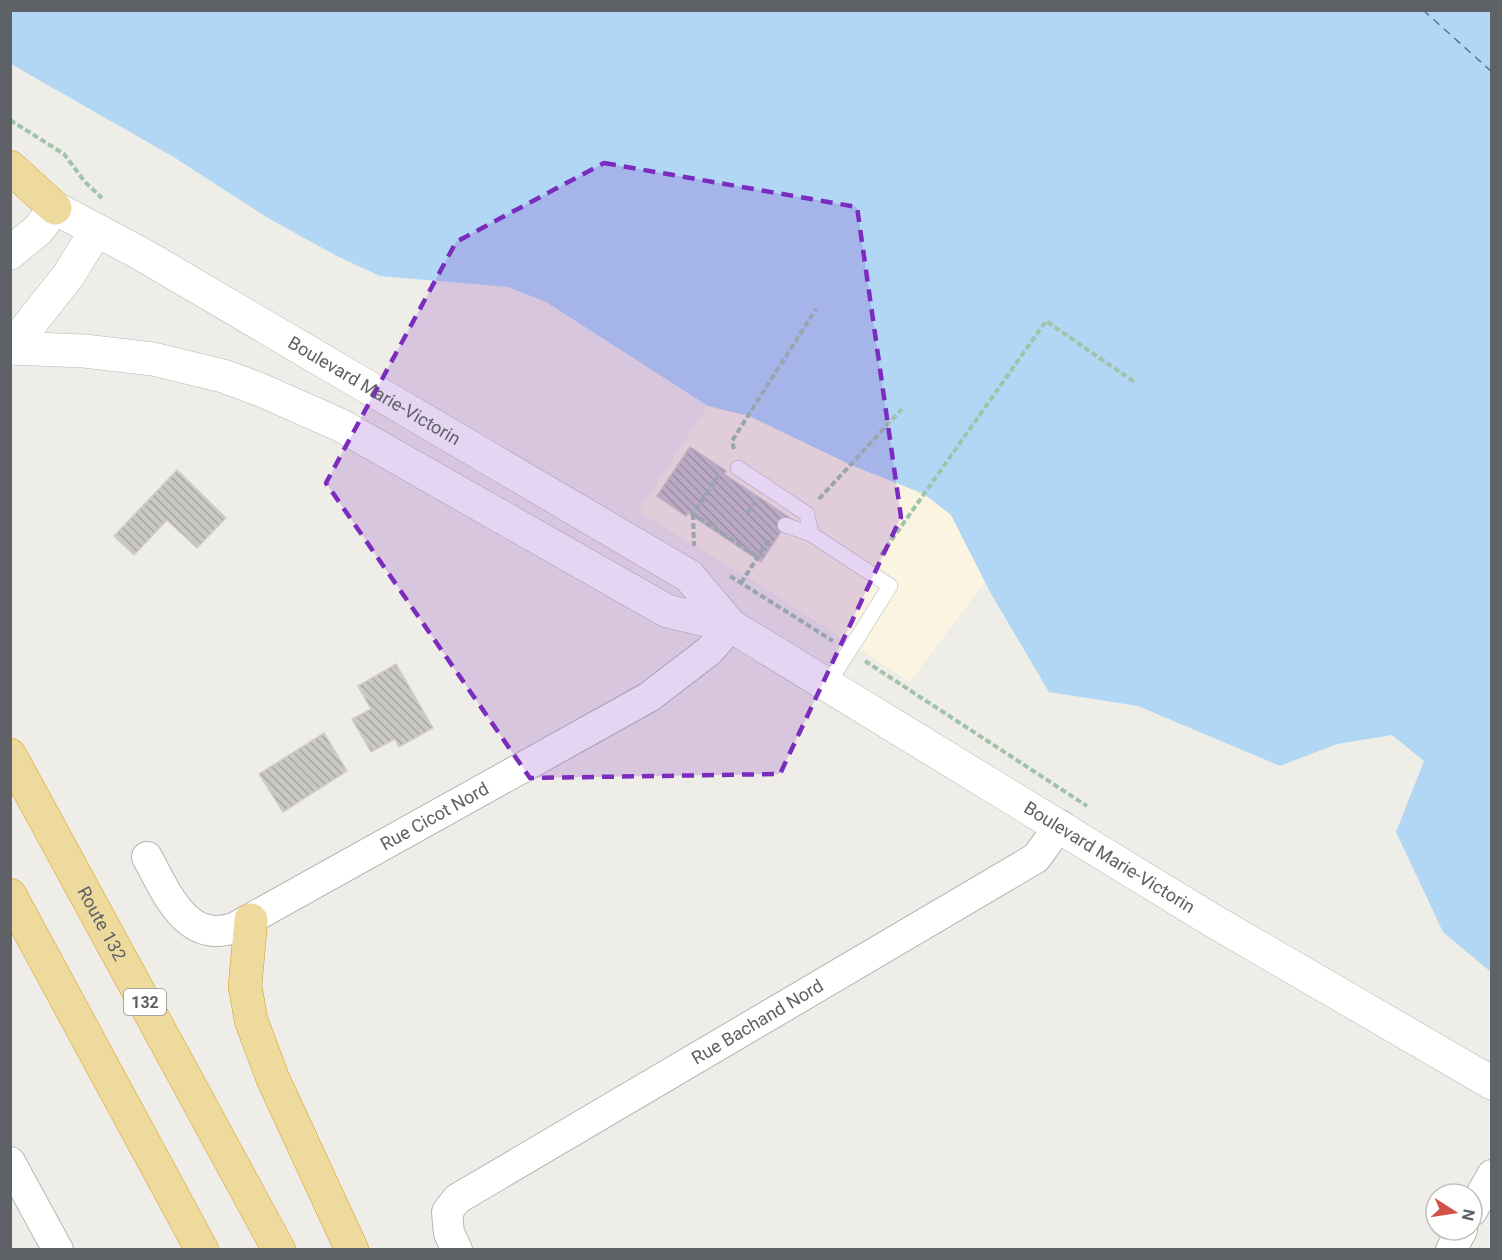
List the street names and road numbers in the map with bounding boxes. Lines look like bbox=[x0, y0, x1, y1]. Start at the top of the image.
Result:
street label: Boulevard Marie-Victorin bbox=[284, 332, 464, 449]
street label: Rue Cicot Nord bbox=[377, 778, 492, 854]
street label: Boulevard Marie-Victorin bbox=[1020, 797, 1199, 917]
street label: Route 132 bbox=[73, 883, 131, 964]
street label: Rue Bachand Nord bbox=[688, 975, 827, 1068]
road number: 132 bbox=[124, 989, 166, 1015]

